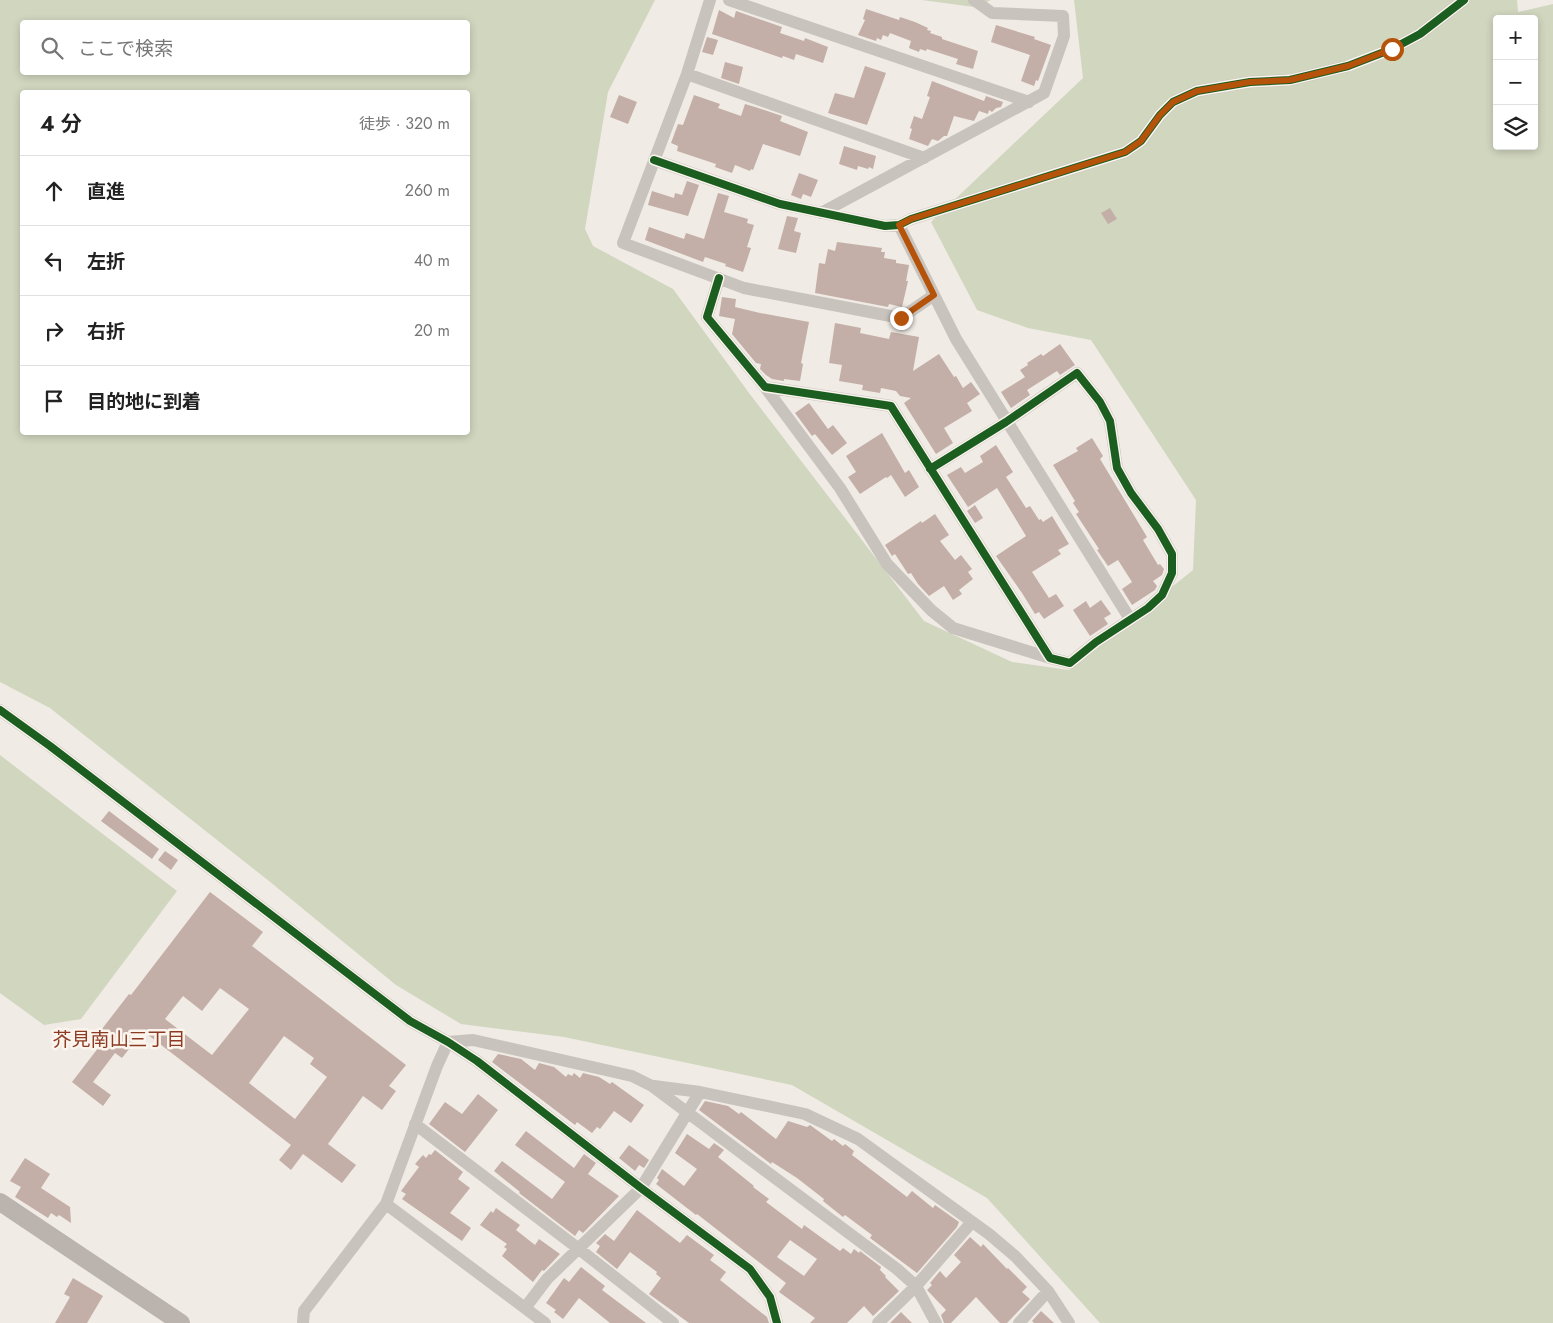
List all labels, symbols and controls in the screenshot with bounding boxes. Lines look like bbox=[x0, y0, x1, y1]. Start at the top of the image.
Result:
map controls bbox=[1493, 15, 1538, 150]
button: + bbox=[1493, 15, 1538, 60]
search box bbox=[20, 20, 470, 75]
icon: search bbox=[38, 34, 66, 62]
text: ここで検索 bbox=[78, 35, 173, 62]
route start bbox=[1381, 38, 1404, 61]
button: − bbox=[1493, 60, 1538, 105]
button: layers bbox=[1493, 105, 1538, 150]
text: 4 分 bbox=[40, 109, 82, 139]
text: 徒歩 · 320 m bbox=[359, 112, 450, 135]
icon: ahead bbox=[40, 177, 68, 205]
text: 直進 bbox=[87, 178, 125, 205]
text: 260 m bbox=[405, 179, 450, 202]
icon: left bbox=[40, 247, 68, 275]
text: 左折 bbox=[87, 248, 125, 275]
text: 40 m bbox=[414, 249, 450, 272]
route end bbox=[890, 307, 913, 330]
icon: right bbox=[40, 317, 68, 345]
text: 右折 bbox=[87, 318, 125, 345]
text: 20 m bbox=[414, 319, 450, 342]
icon: arrive bbox=[40, 387, 68, 415]
text: 目的地に到着 bbox=[87, 388, 201, 415]
district label: 芥見南山三丁目 bbox=[52, 1026, 186, 1053]

